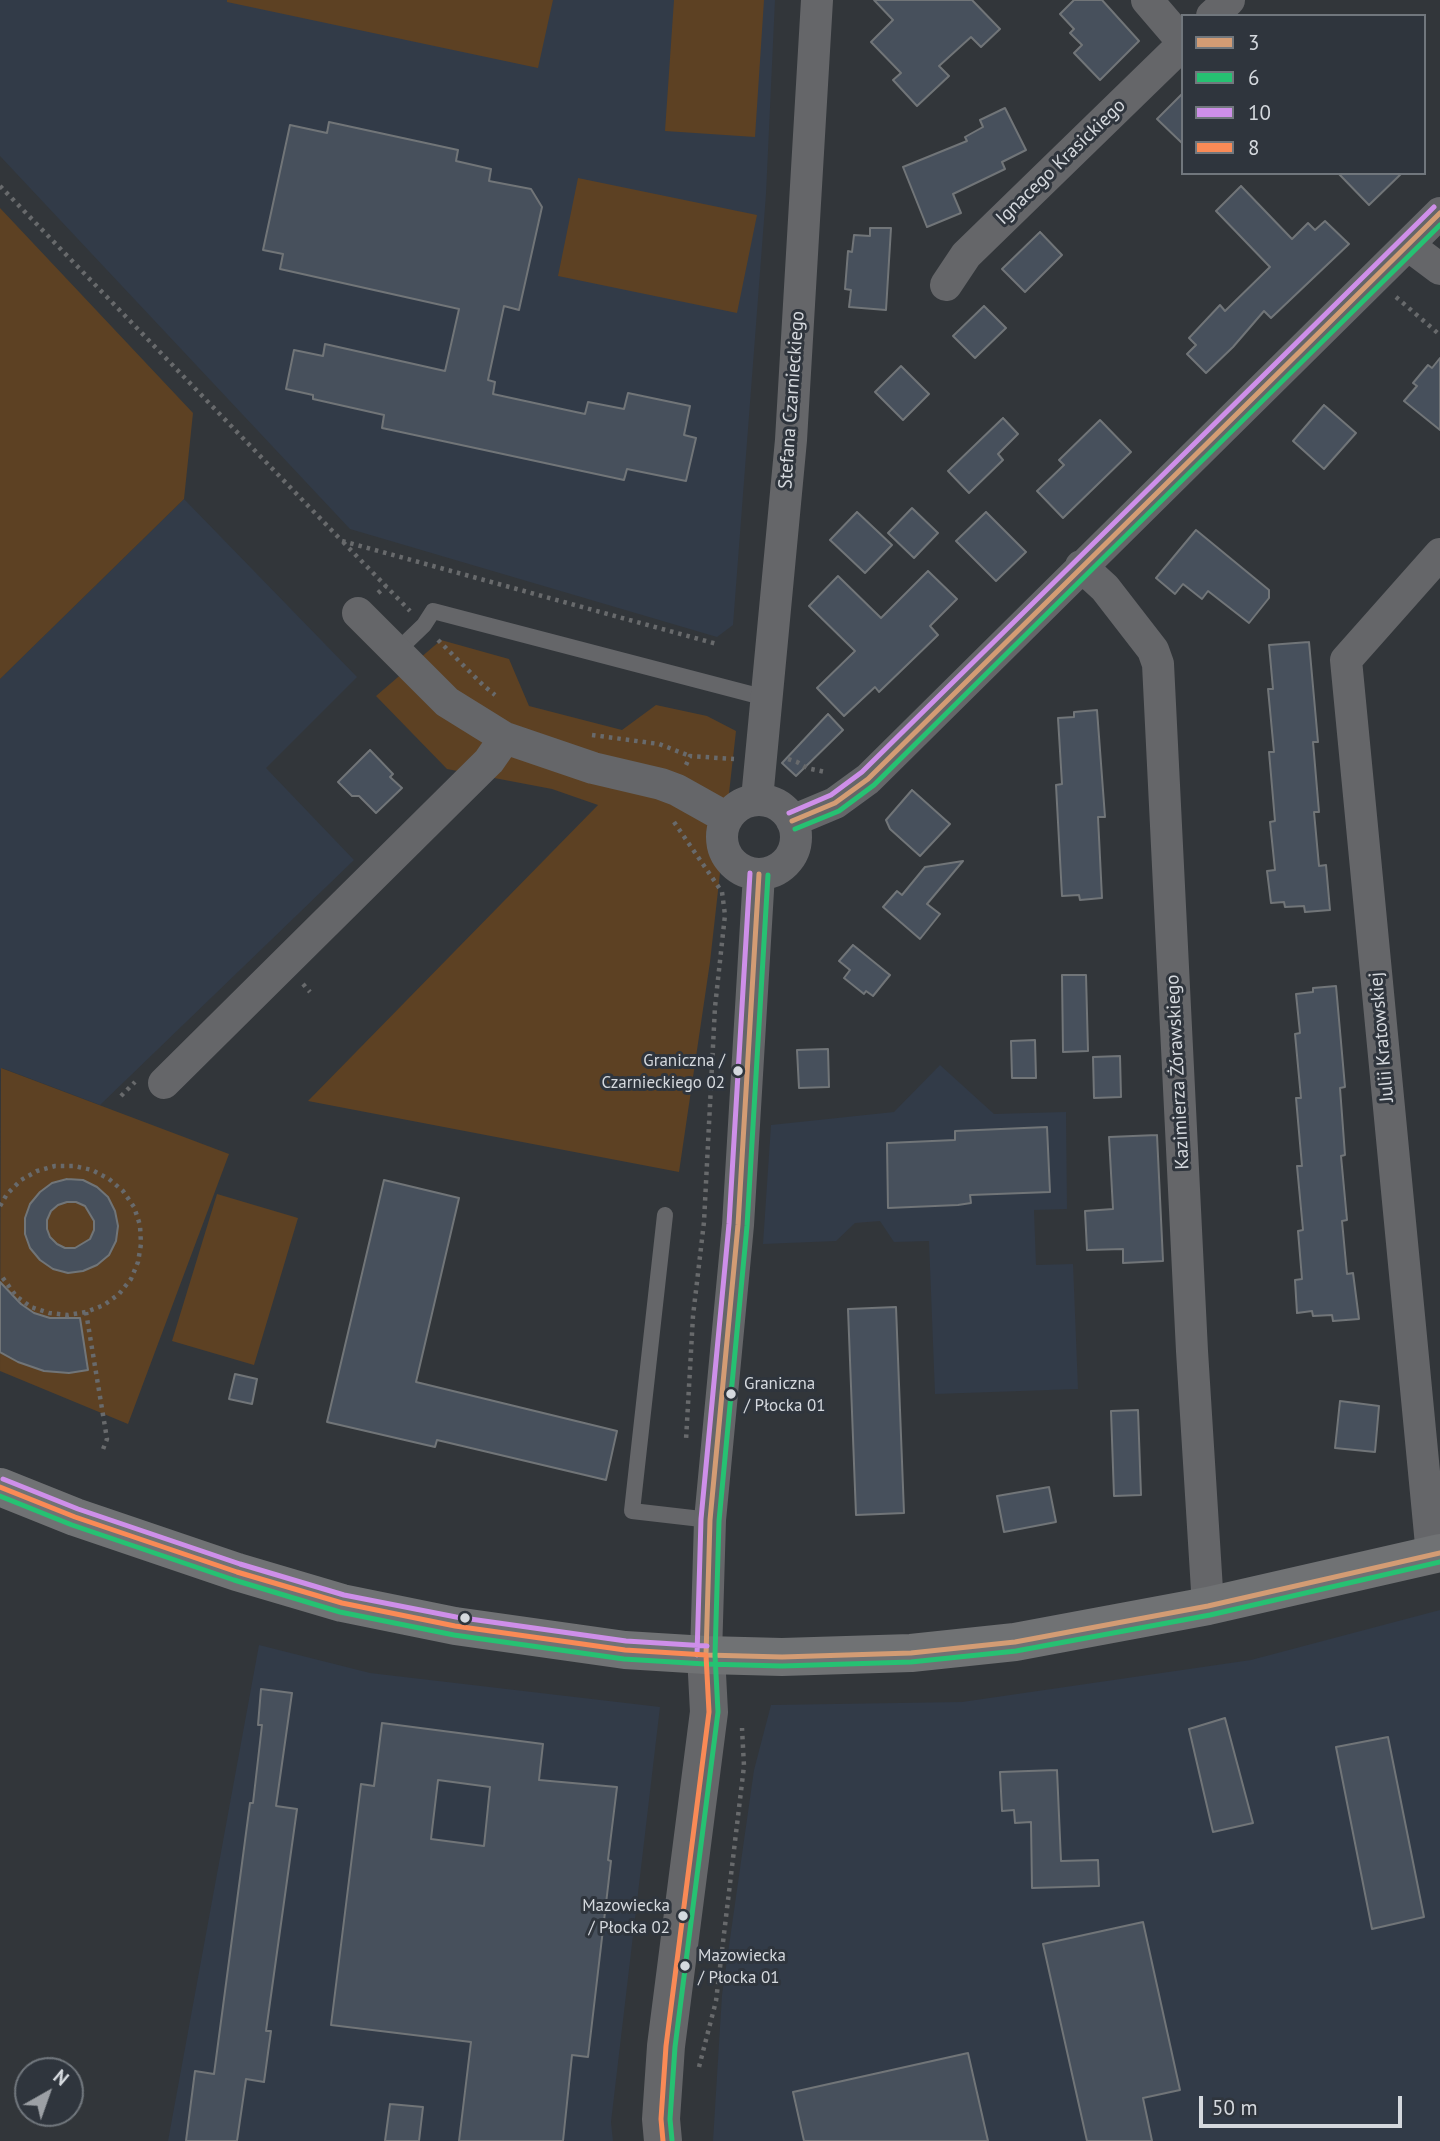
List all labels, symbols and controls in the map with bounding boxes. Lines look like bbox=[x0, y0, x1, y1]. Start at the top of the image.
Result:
legend bbox=[1181, 14, 1426, 175]
text: 3 bbox=[1248, 29, 1259, 56]
text: 6 bbox=[1248, 64, 1259, 91]
street label: Ignacego Krasickiego bbox=[992, 94, 1130, 230]
text: 10 bbox=[1248, 99, 1271, 126]
text: 8 bbox=[1248, 134, 1259, 161]
street label: Stefana Czarnieckiego bbox=[774, 310, 810, 490]
street label: Julii Kratowskiej bbox=[1365, 971, 1399, 1103]
street label: Kazimierza Żórawskiego bbox=[1162, 974, 1194, 1170]
place label: Graniczna / Czarnieckiego 02 bbox=[601, 1051, 725, 1091]
marker: Graniczna / Czarnieckiego 02 bbox=[731, 1064, 745, 1078]
place label: Graniczna / Płocka 01 bbox=[744, 1374, 825, 1414]
marker: Graniczna / Płocka 01 bbox=[724, 1387, 738, 1401]
unlabelled marker bbox=[458, 1611, 472, 1625]
place label: Mazowiecka / Płocka 02 bbox=[582, 1896, 670, 1936]
marker: Mazowiecka / Płocka 02 bbox=[676, 1909, 690, 1923]
place label: Mazowiecka / Płocka 01 bbox=[698, 1946, 786, 1986]
marker: Mazowiecka / Płocka 01 bbox=[678, 1959, 692, 1973]
north arrow bbox=[14, 2057, 84, 2127]
text: N bbox=[49, 2064, 74, 2091]
scale bar bbox=[1202, 2082, 1405, 2126]
text: 50 m bbox=[1212, 2094, 1258, 2121]

